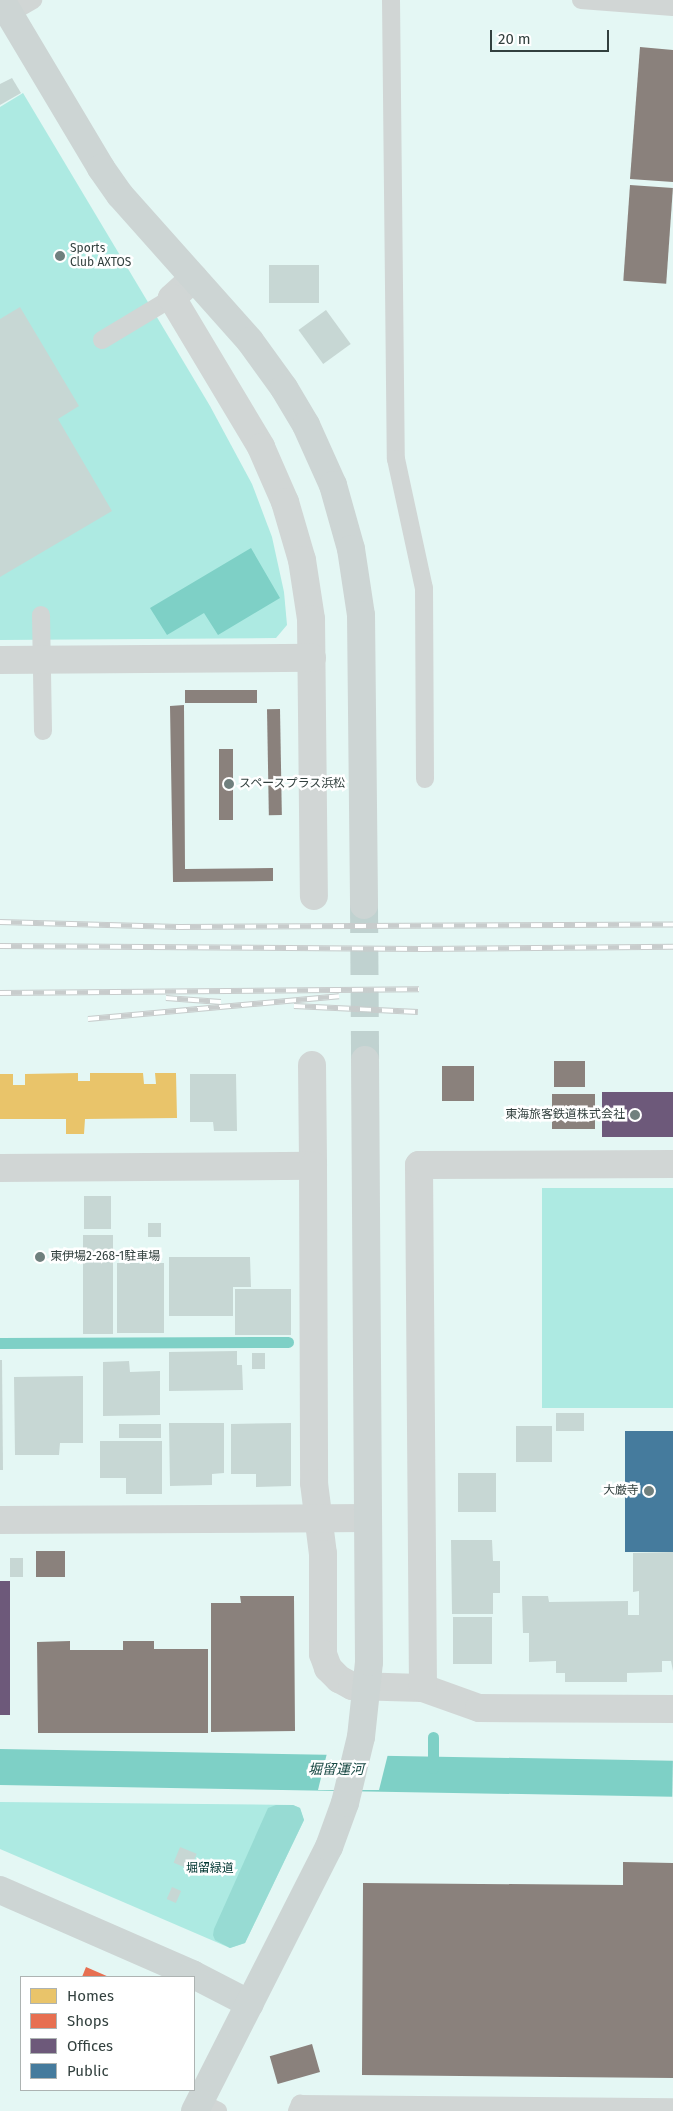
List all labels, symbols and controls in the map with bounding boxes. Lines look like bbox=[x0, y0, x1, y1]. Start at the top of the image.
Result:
scale bar bbox=[493, 20, 612, 52]
text: 20 m bbox=[498, 30, 531, 48]
place label: Sports Club AXTOS bbox=[70, 242, 131, 270]
marker: Sports Club AXTOS bbox=[54, 250, 66, 262]
place label: スペースプラス浜松 bbox=[239, 777, 347, 791]
marker: スペースプラス浜松 bbox=[223, 778, 235, 790]
place label: 東海旅客鉄道株式会社 bbox=[505, 1108, 625, 1122]
marker: 東海旅客鉄道株式会社 bbox=[629, 1109, 641, 1121]
place label: 東伊場2-268-1駐車場 bbox=[50, 1250, 160, 1264]
marker: 東伊場2-268-1駐車場 bbox=[34, 1251, 46, 1263]
place label: 大厳寺 bbox=[603, 1484, 639, 1498]
marker: 大厳寺 bbox=[643, 1485, 655, 1497]
water label: 堀留運河 bbox=[308, 1762, 364, 1778]
park label: 堀留緑道 bbox=[186, 1862, 234, 1876]
legend bbox=[20, 1976, 195, 2091]
text: Homes bbox=[67, 1987, 114, 2005]
text: Shops bbox=[67, 2012, 109, 2030]
text: Offices bbox=[67, 2037, 113, 2055]
text: Public bbox=[67, 2062, 109, 2080]

